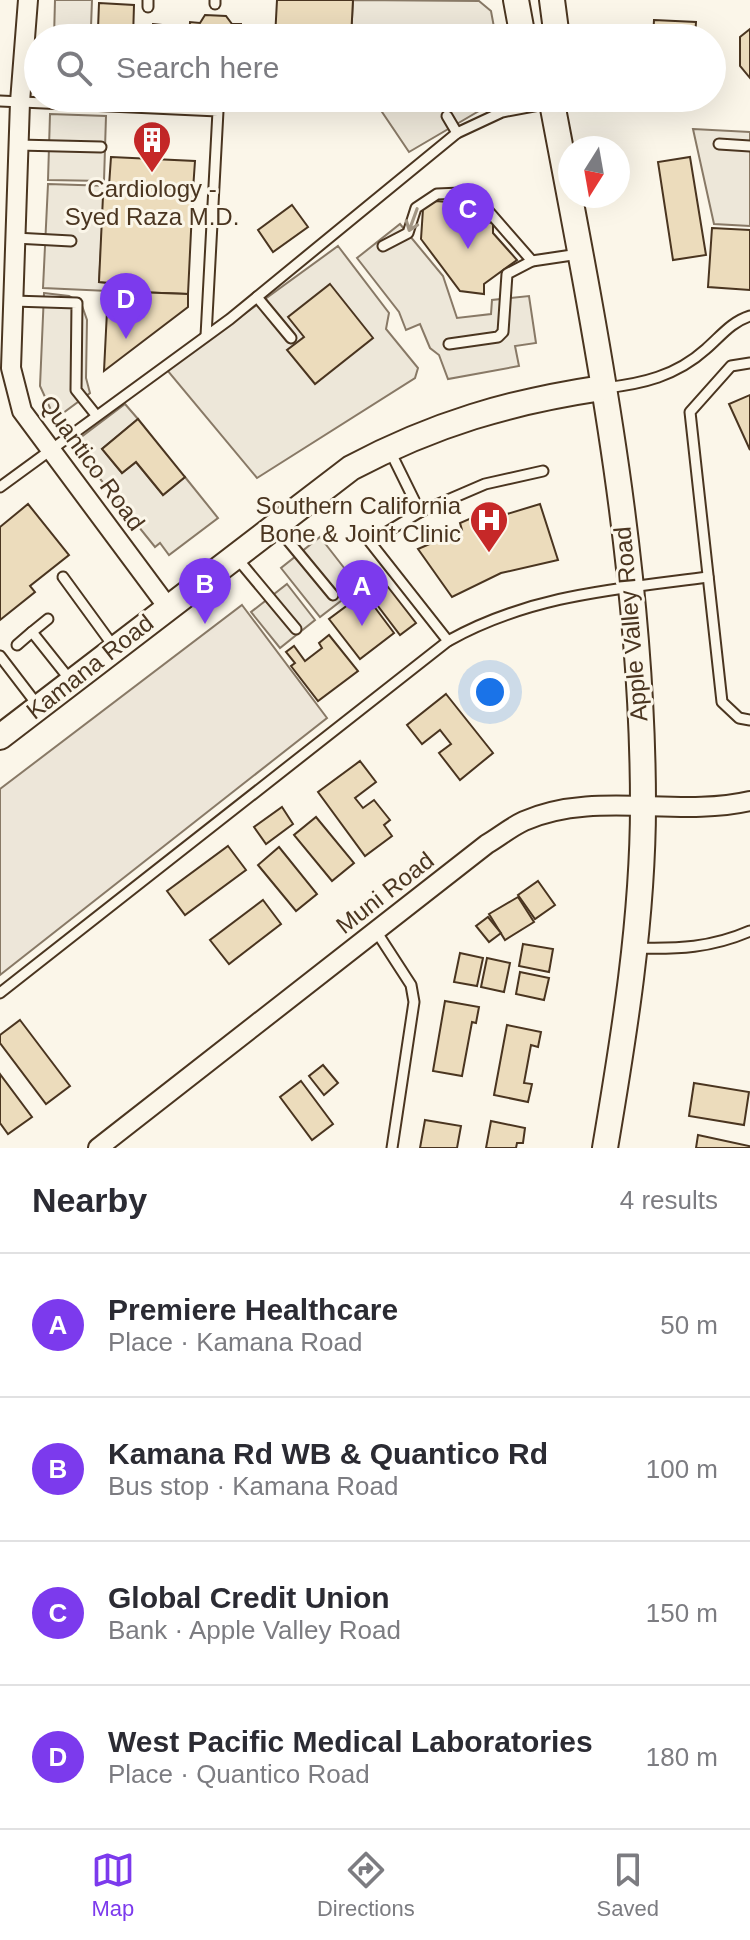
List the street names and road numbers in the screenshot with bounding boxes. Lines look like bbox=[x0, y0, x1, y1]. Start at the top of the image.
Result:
street label: Quantico Road bbox=[34, 390, 150, 535]
street label: Apple Valley Road bbox=[609, 525, 652, 723]
street label: Kamana Road bbox=[21, 609, 158, 724]
street label: Muni Road bbox=[331, 846, 439, 939]

